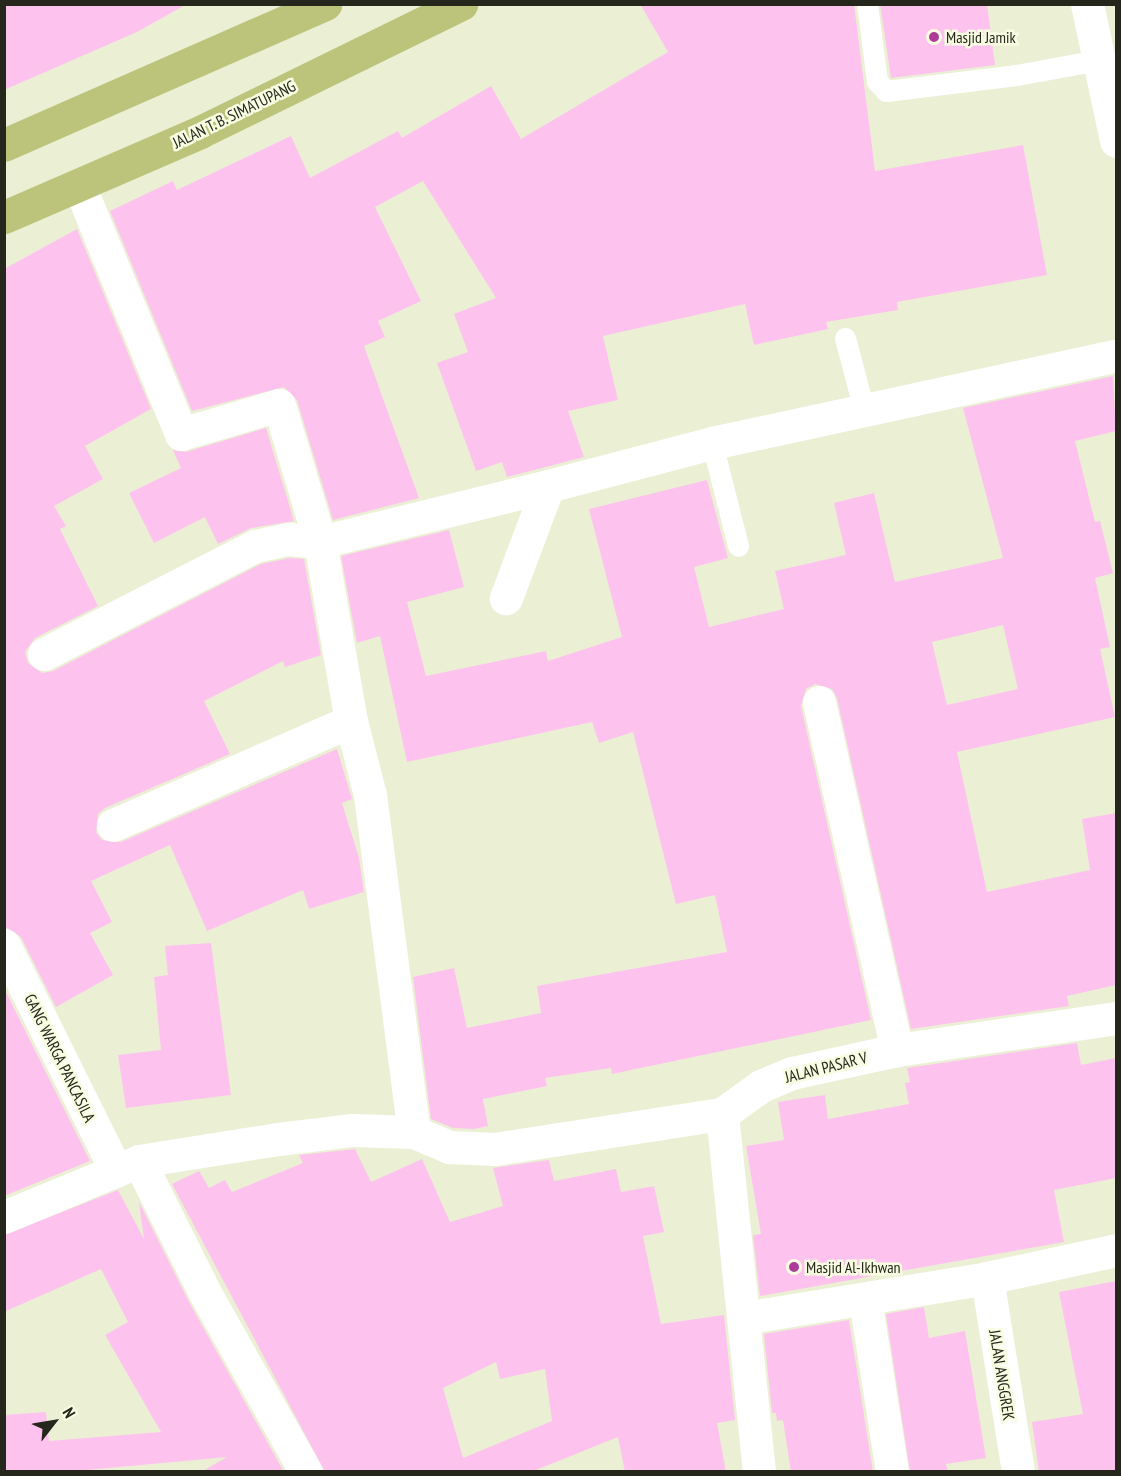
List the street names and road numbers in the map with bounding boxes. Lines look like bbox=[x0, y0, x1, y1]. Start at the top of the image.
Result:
street label: JALAN T. B. SIMATUPANG bbox=[168, 75, 300, 153]
street label: GANG WARGA PANCASILA bbox=[20, 990, 100, 1126]
street label: JALAN PASAR V bbox=[783, 1047, 869, 1087]
street label: JALAN ANGGREK bbox=[985, 1328, 1019, 1422]

